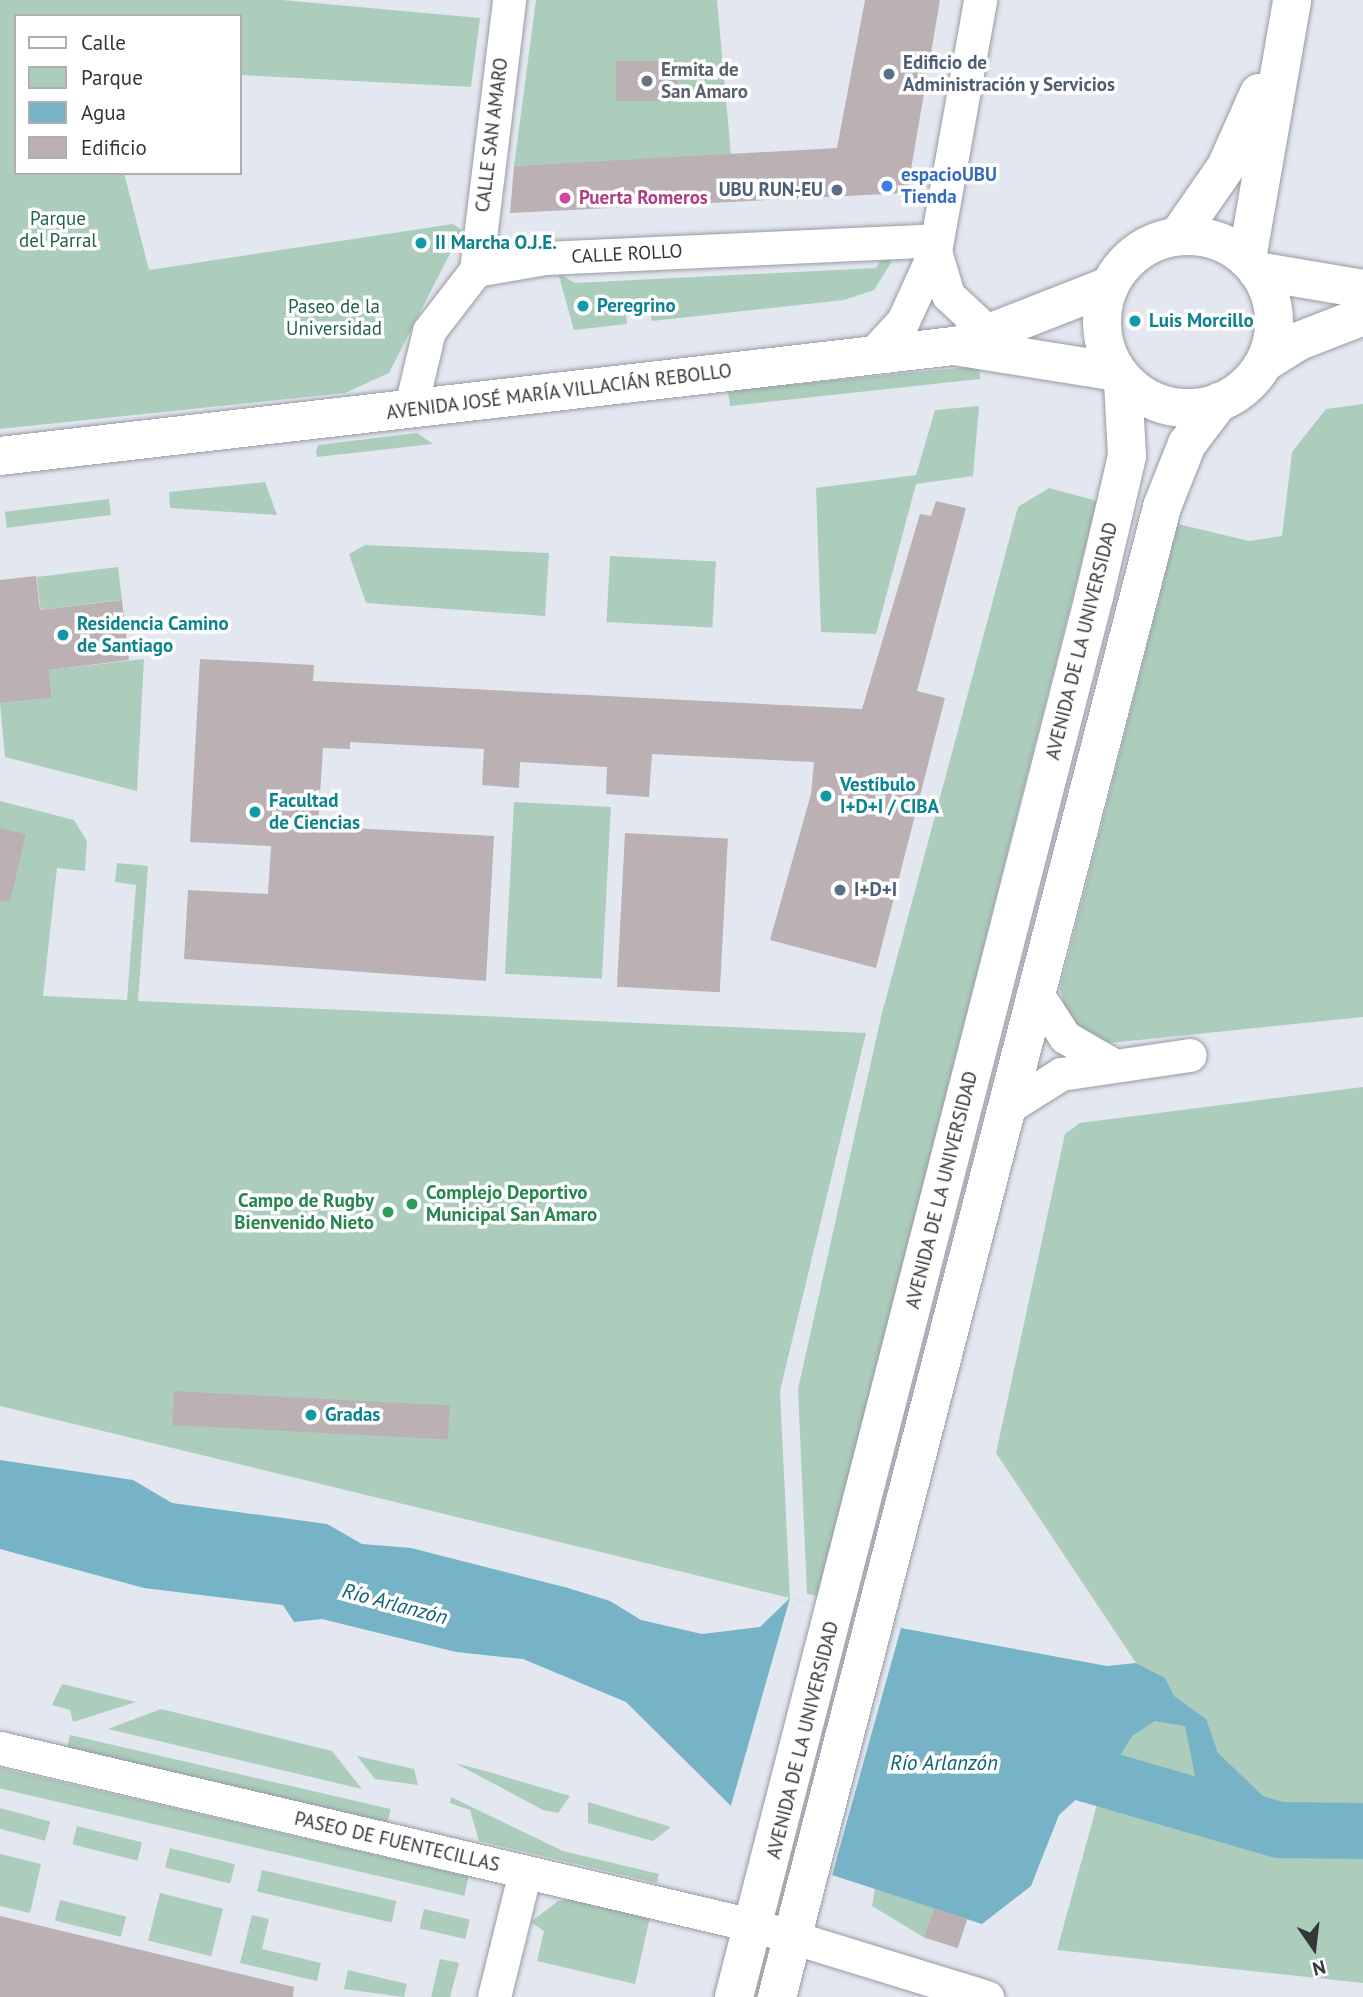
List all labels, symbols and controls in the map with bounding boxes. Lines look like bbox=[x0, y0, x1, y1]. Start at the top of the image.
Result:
legend bbox=[14, 14, 242, 175]
text: Calle bbox=[81, 29, 126, 56]
place label: Edificio de Administración y Servicios bbox=[903, 52, 1116, 96]
street label: CALLE SAN AMARO bbox=[471, 56, 513, 214]
place label: Ermita de San Amaro bbox=[661, 59, 749, 103]
text: Parque bbox=[81, 64, 143, 91]
marker: Edificio de Administración y Servicios bbox=[881, 66, 897, 82]
marker: Ermita de San Amaro bbox=[639, 73, 655, 89]
text: Agua bbox=[81, 99, 126, 126]
text: Edificio bbox=[81, 134, 147, 161]
place label: espacioUBU Tienda bbox=[901, 164, 997, 208]
marker: espacioUBU Tienda bbox=[879, 178, 895, 194]
place label: UBU RUN-EU bbox=[719, 179, 823, 201]
marker: UBU RUN-EU bbox=[829, 182, 845, 198]
place label: Puerta Romeros bbox=[579, 187, 708, 209]
marker: Puerta Romeros bbox=[557, 190, 573, 206]
park label: Parque del Parral bbox=[19, 208, 97, 252]
place label: II Marcha O.J.E. bbox=[435, 232, 557, 254]
marker: II Marcha O.J.E. bbox=[413, 235, 429, 251]
street label: CALLE ROLLO bbox=[571, 240, 683, 268]
place label: Peregrino bbox=[597, 295, 676, 317]
park label: Paseo de la Universidad bbox=[286, 296, 382, 340]
marker: Peregrino bbox=[575, 298, 591, 314]
place label: Luis Morcillo bbox=[1149, 310, 1254, 332]
marker: Luis Morcillo bbox=[1127, 313, 1143, 329]
street label: AVENIDA JOSÉ MARÍA VILLACIÁN REBOLLO bbox=[384, 359, 734, 425]
street label: AVENIDA DE LA UNIVERSIDAD bbox=[1041, 519, 1123, 763]
place label: Residencia Camino de Santiago bbox=[77, 613, 229, 657]
marker: Residencia Camino de Santiago bbox=[55, 627, 71, 643]
place label: Vestíbulo I+D+I / CIBA bbox=[840, 774, 939, 818]
marker: Vestíbulo I+D+I / CIBA bbox=[818, 788, 834, 804]
place label: Facultad de Ciencias bbox=[269, 790, 360, 834]
marker: Facultad de Ciencias bbox=[247, 804, 263, 820]
place label: I+D+I bbox=[854, 879, 897, 901]
marker: I+D+I bbox=[832, 882, 848, 898]
street label: AVENIDA DE LA UNIVERSIDAD bbox=[901, 1068, 983, 1312]
place label: Complejo Deportivo Municipal San Amaro bbox=[426, 1182, 598, 1226]
place label: Campo de Rugby Bienvenido Nieto bbox=[234, 1190, 374, 1234]
marker: Complejo Deportivo Municipal San Amaro bbox=[404, 1196, 420, 1212]
marker: Campo de Rugby Bienvenido Nieto bbox=[380, 1204, 396, 1220]
place label: Gradas bbox=[325, 1404, 380, 1426]
marker: Gradas bbox=[303, 1407, 319, 1423]
water label: Río Arlanzón bbox=[339, 1578, 451, 1630]
street label: AVENIDA DE LA UNIVERSIDAD bbox=[762, 1618, 844, 1862]
water label: Río Arlanzón bbox=[890, 1750, 998, 1776]
street label: PASEO DE FUENTECILLAS bbox=[292, 1807, 502, 1877]
north arrow bbox=[1279, 1913, 1349, 1983]
text: N bbox=[1310, 1955, 1328, 1982]

